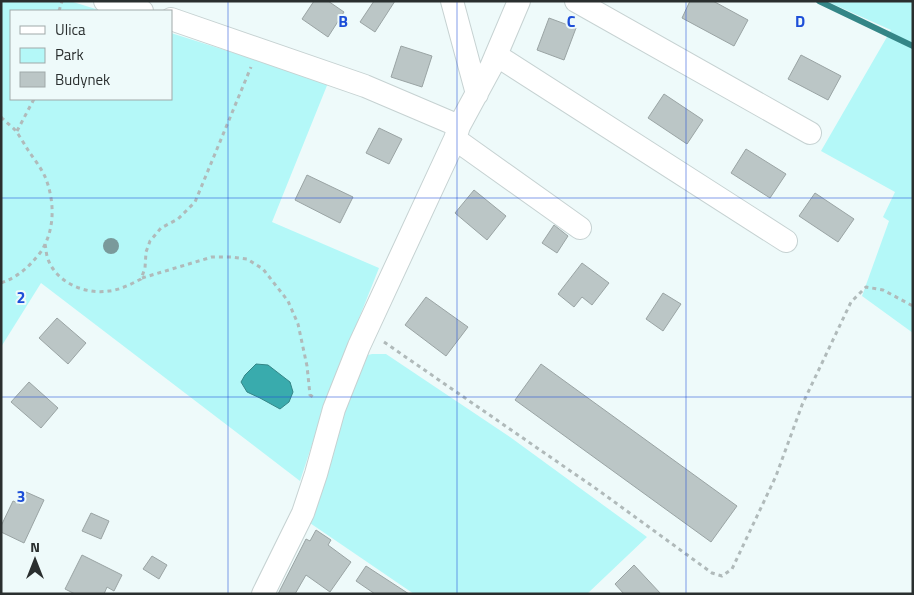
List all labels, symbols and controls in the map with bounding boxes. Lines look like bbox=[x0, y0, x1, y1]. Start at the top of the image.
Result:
text: B bbox=[338, 9, 348, 33]
text: C bbox=[567, 9, 576, 33]
text: D bbox=[795, 9, 805, 33]
legend bbox=[10, 10, 172, 100]
text: Ulica bbox=[55, 18, 86, 41]
text: Park bbox=[55, 43, 84, 66]
text: Budynek bbox=[55, 68, 110, 91]
text: 2 bbox=[17, 285, 25, 309]
text: 3 bbox=[17, 484, 25, 508]
north arrow bbox=[10, 535, 60, 585]
text: N bbox=[30, 536, 40, 557]

